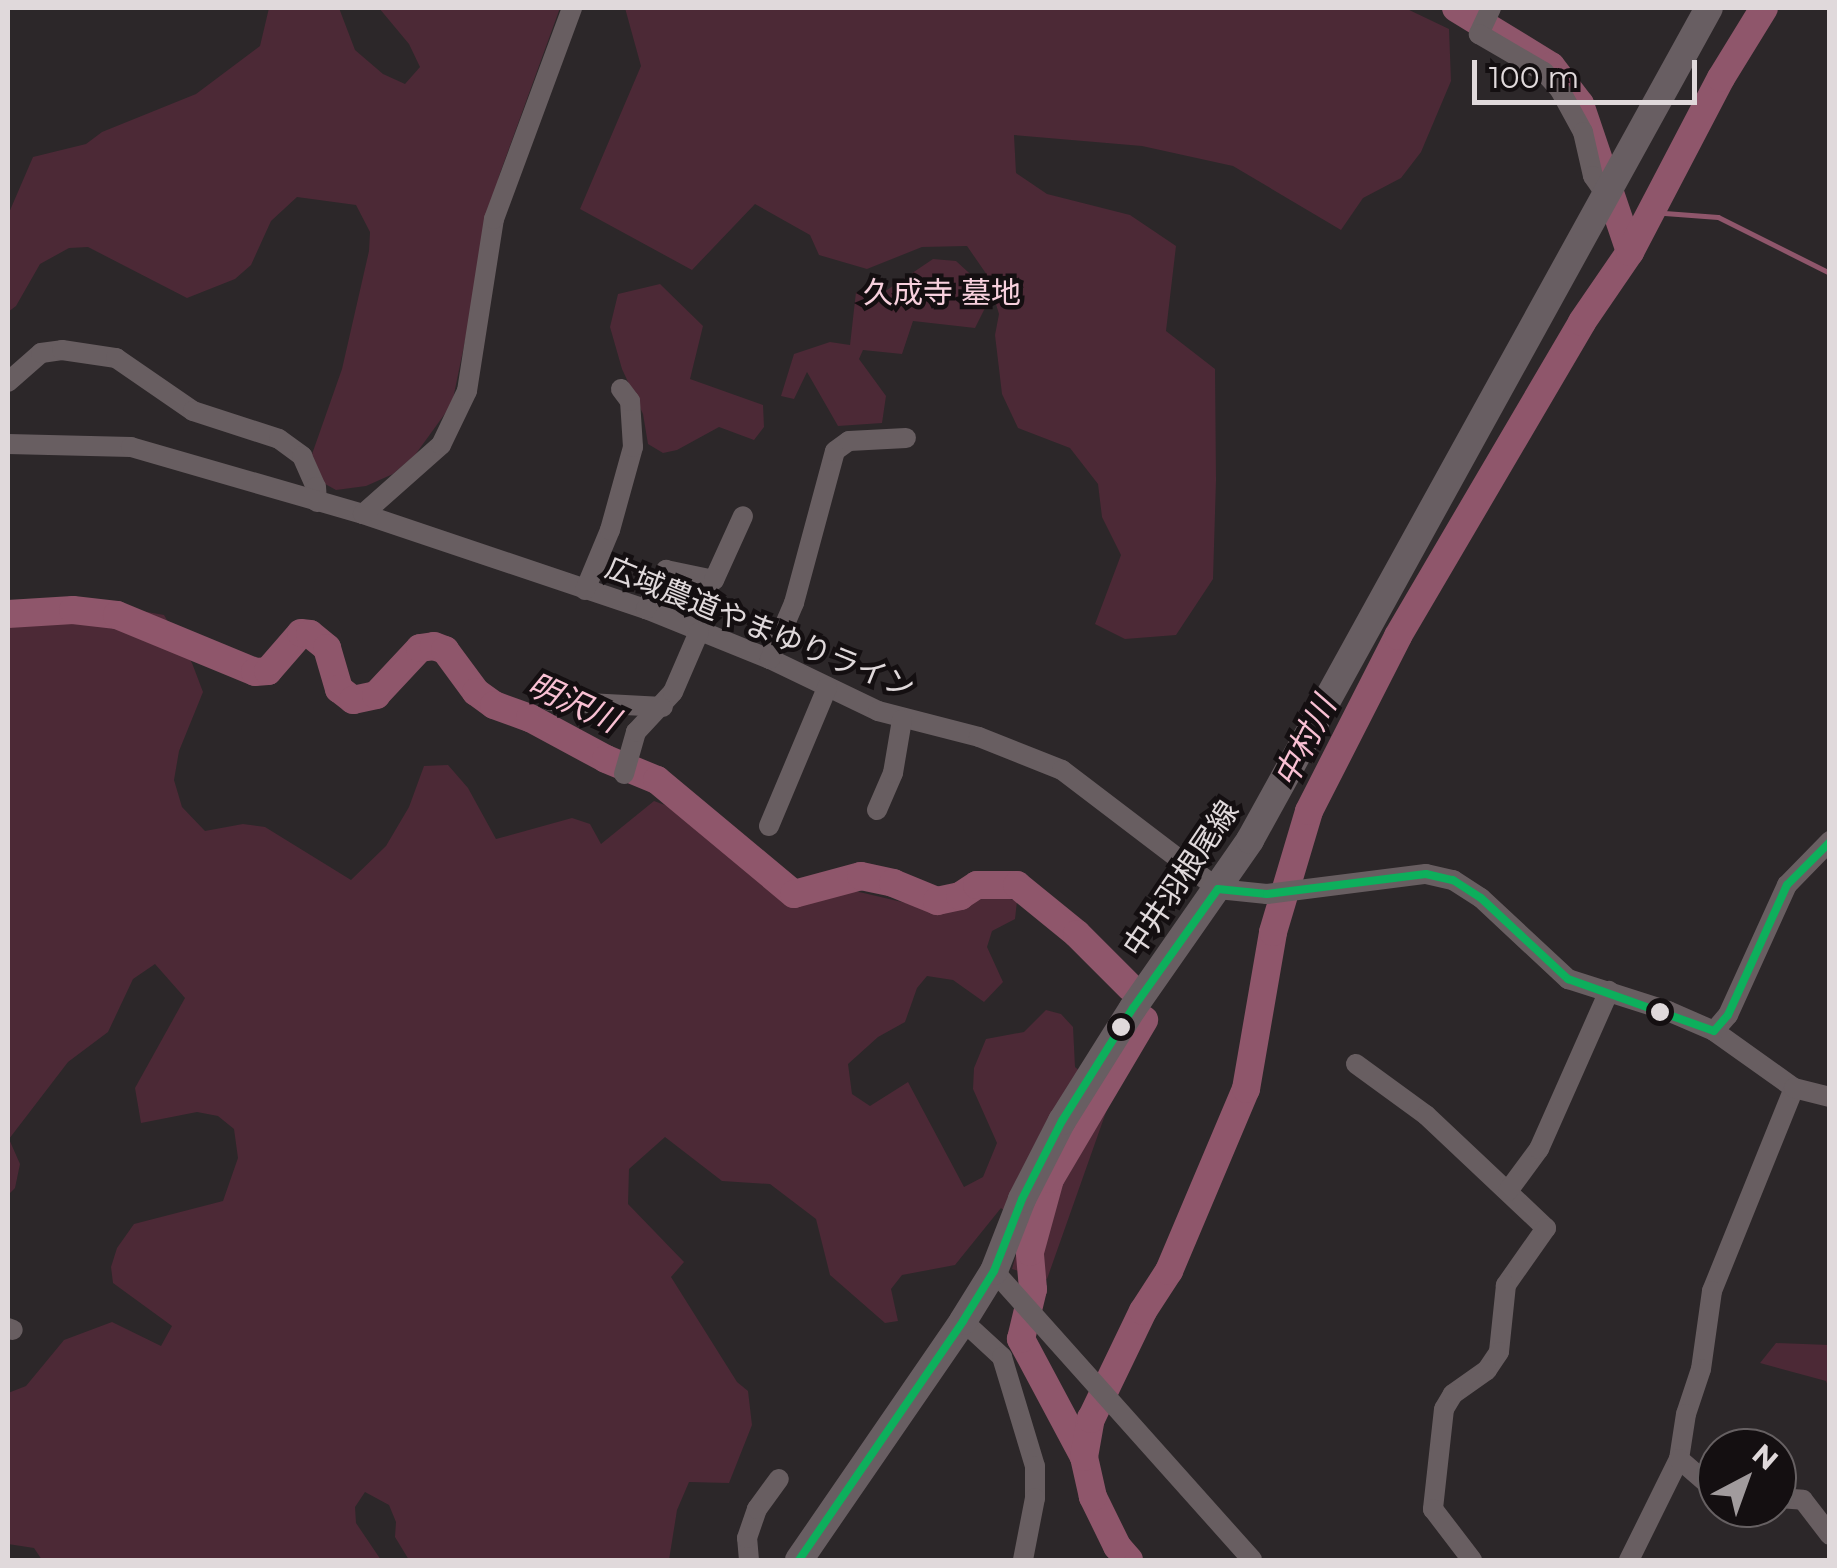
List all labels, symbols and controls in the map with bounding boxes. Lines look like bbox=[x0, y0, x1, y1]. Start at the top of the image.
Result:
scale bar bbox=[1477, 40, 1702, 102]
text: 100 m bbox=[1489, 59, 1579, 96]
park label: 久成寺 墓地 bbox=[863, 275, 1021, 311]
street label: 広域農道やまゆりライン bbox=[600, 550, 920, 706]
water label: 明沢川 bbox=[521, 665, 625, 741]
water label: 中村川 bbox=[1266, 691, 1344, 793]
street label: 中井羽根尾線 bbox=[1116, 794, 1246, 964]
unlabelled marker bbox=[1650, 1002, 1670, 1022]
unlabelled marker bbox=[1111, 1017, 1131, 1037]
north arrow bbox=[1697, 1428, 1797, 1528]
text: N bbox=[1746, 1437, 1785, 1477]

